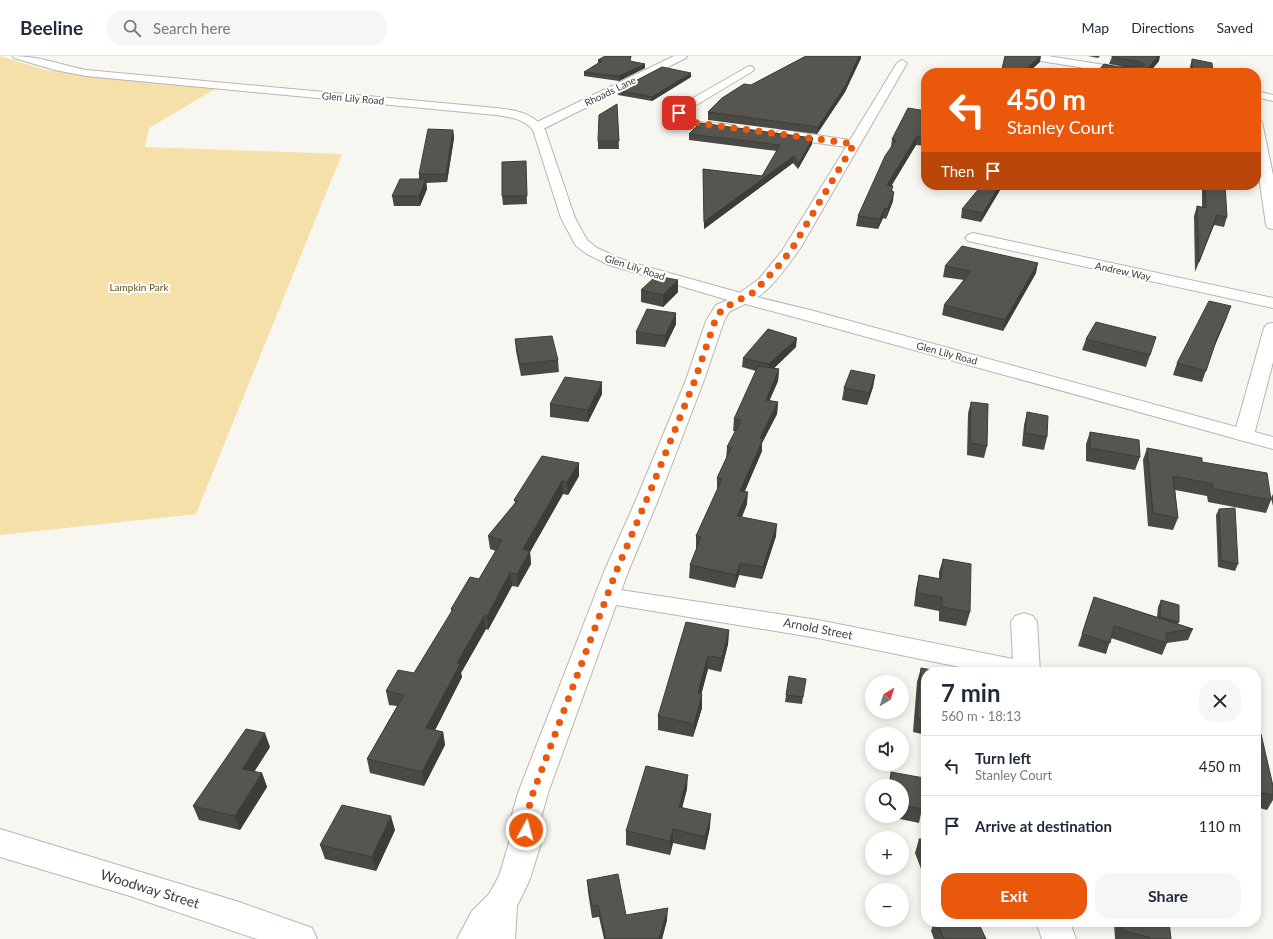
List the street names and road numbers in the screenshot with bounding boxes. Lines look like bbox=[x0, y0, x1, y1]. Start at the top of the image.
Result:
street label: Rhoads Lane bbox=[582, 73, 638, 109]
street label: Glen Lily Road bbox=[321, 89, 385, 107]
street label: Glen Lily Road bbox=[603, 252, 667, 282]
street label: Andrew Way bbox=[1094, 259, 1153, 283]
street label: Glen Lily Road bbox=[915, 339, 979, 367]
street label: Arnold Street bbox=[782, 614, 855, 643]
street label: Woodway Street bbox=[99, 865, 202, 912]

